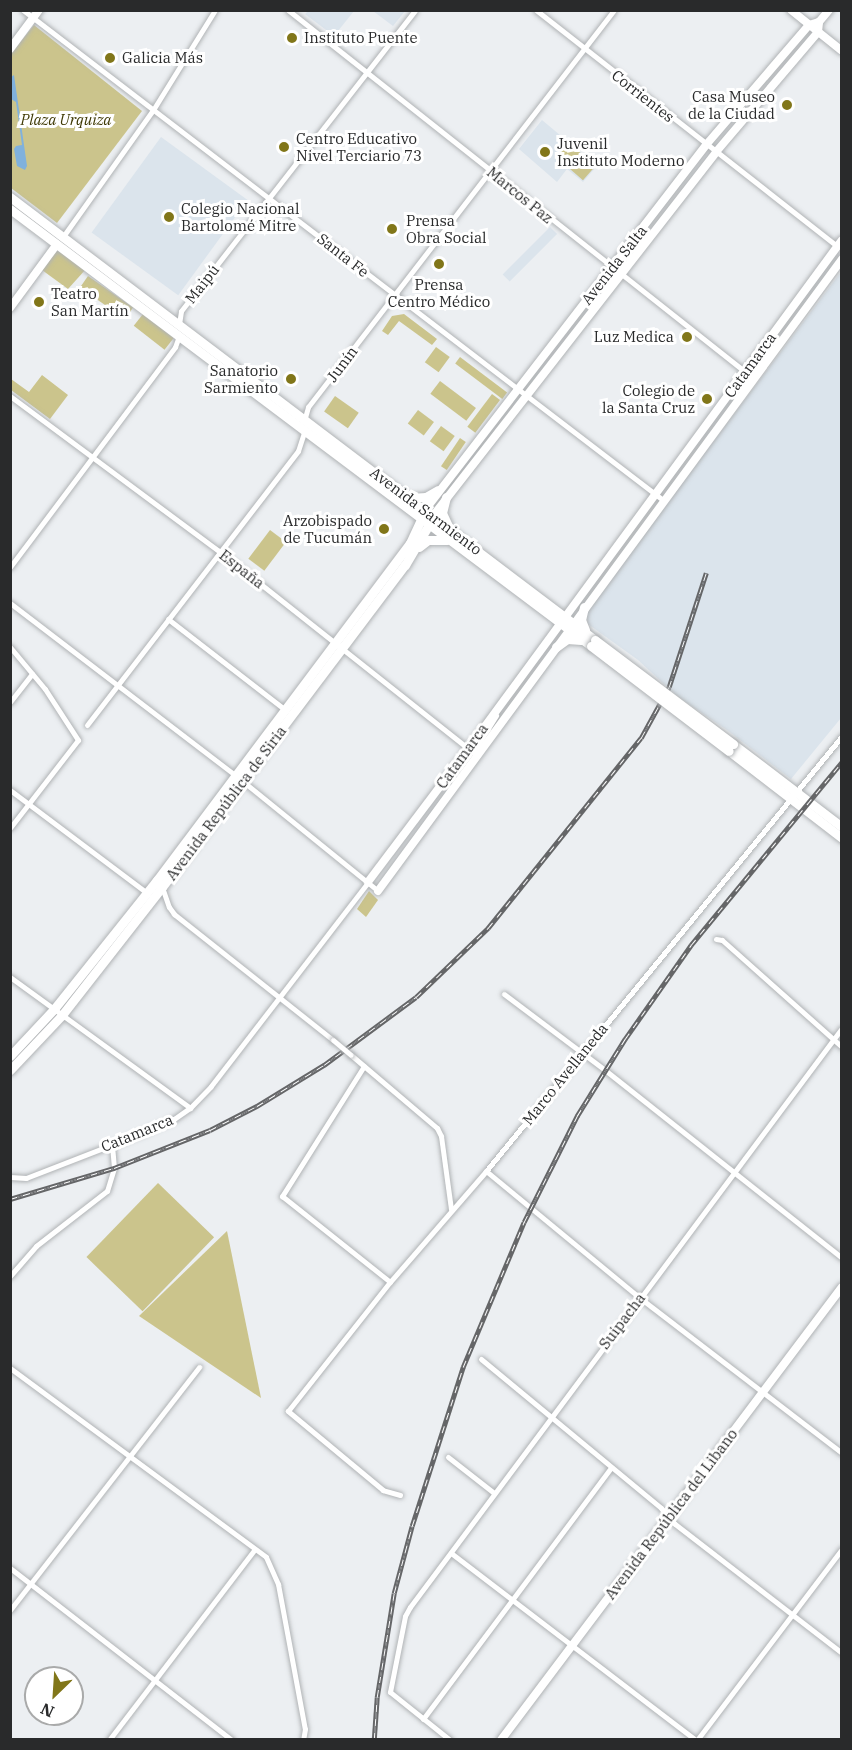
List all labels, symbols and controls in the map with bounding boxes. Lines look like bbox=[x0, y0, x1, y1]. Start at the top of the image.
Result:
place label: Instituto Puente bbox=[304, 29, 417, 47]
marker: Instituto Puente bbox=[285, 31, 299, 45]
place label: Galicia Más bbox=[122, 49, 203, 67]
marker: Galicia Más bbox=[103, 51, 117, 65]
street label: Corrientes bbox=[608, 66, 678, 126]
place label: Casa Museo de la Ciudad bbox=[688, 87, 775, 122]
marker: Casa Museo de la Ciudad bbox=[780, 98, 794, 112]
park label: Plaza Urquiza bbox=[20, 111, 112, 129]
place label: Centro Educativo Nivel Terciario 73 bbox=[296, 129, 422, 164]
place label: Juvenil Instituto Moderno bbox=[557, 134, 684, 169]
marker: Centro Educativo Nivel Terciario 73 bbox=[277, 140, 291, 154]
marker: Juvenil Instituto Moderno bbox=[538, 145, 552, 159]
street label: Marcos Paz bbox=[483, 163, 557, 227]
place label: Colegio Nacional Bartolomé Mitre bbox=[181, 199, 299, 234]
marker: Colegio Nacional Bartolomé Mitre bbox=[162, 210, 176, 224]
place label: Prensa Obra Social bbox=[406, 211, 487, 246]
marker: Prensa Obra Social bbox=[383, 220, 401, 238]
street label: Avenida Salta bbox=[577, 222, 651, 308]
street label: Santa Fe bbox=[314, 229, 372, 281]
marker: Prensa Centro Médico bbox=[430, 255, 448, 273]
street label: Maipú bbox=[181, 261, 223, 307]
place label: Prensa Centro Médico bbox=[388, 275, 490, 310]
place label: Teatro San Martín bbox=[51, 284, 129, 319]
marker: Teatro San Martín bbox=[32, 295, 46, 309]
place label: Luz Medica bbox=[594, 328, 674, 346]
marker: Luz Medica bbox=[678, 328, 696, 346]
street label: Catamarca bbox=[720, 329, 780, 401]
street label: Junín bbox=[323, 343, 361, 385]
place label: Sanatorio Sarmiento bbox=[204, 361, 278, 396]
marker: Sanatorio Sarmiento bbox=[282, 370, 300, 388]
place label: Colegio de la Santa Cruz bbox=[602, 381, 695, 416]
marker: Colegio de la Santa Cruz bbox=[700, 392, 714, 406]
street label: Avenida Sarmiento bbox=[367, 463, 485, 559]
place label: Arzobispado de Tucumán bbox=[283, 511, 372, 546]
marker: Arzobispado de Tucumán bbox=[377, 522, 391, 536]
street label: España bbox=[216, 546, 268, 592]
street label: Catamarca bbox=[432, 720, 492, 792]
street label: Avenida República de Siria bbox=[162, 722, 290, 884]
street label: Marco Avellaneda bbox=[519, 1020, 611, 1128]
street label: Catamarca bbox=[98, 1110, 176, 1156]
street label: Suipacha bbox=[595, 1289, 649, 1353]
street label: Avenida República del Libano bbox=[601, 1425, 741, 1603]
north arrow bbox=[24, 1666, 84, 1726]
text: N bbox=[37, 1699, 57, 1722]

